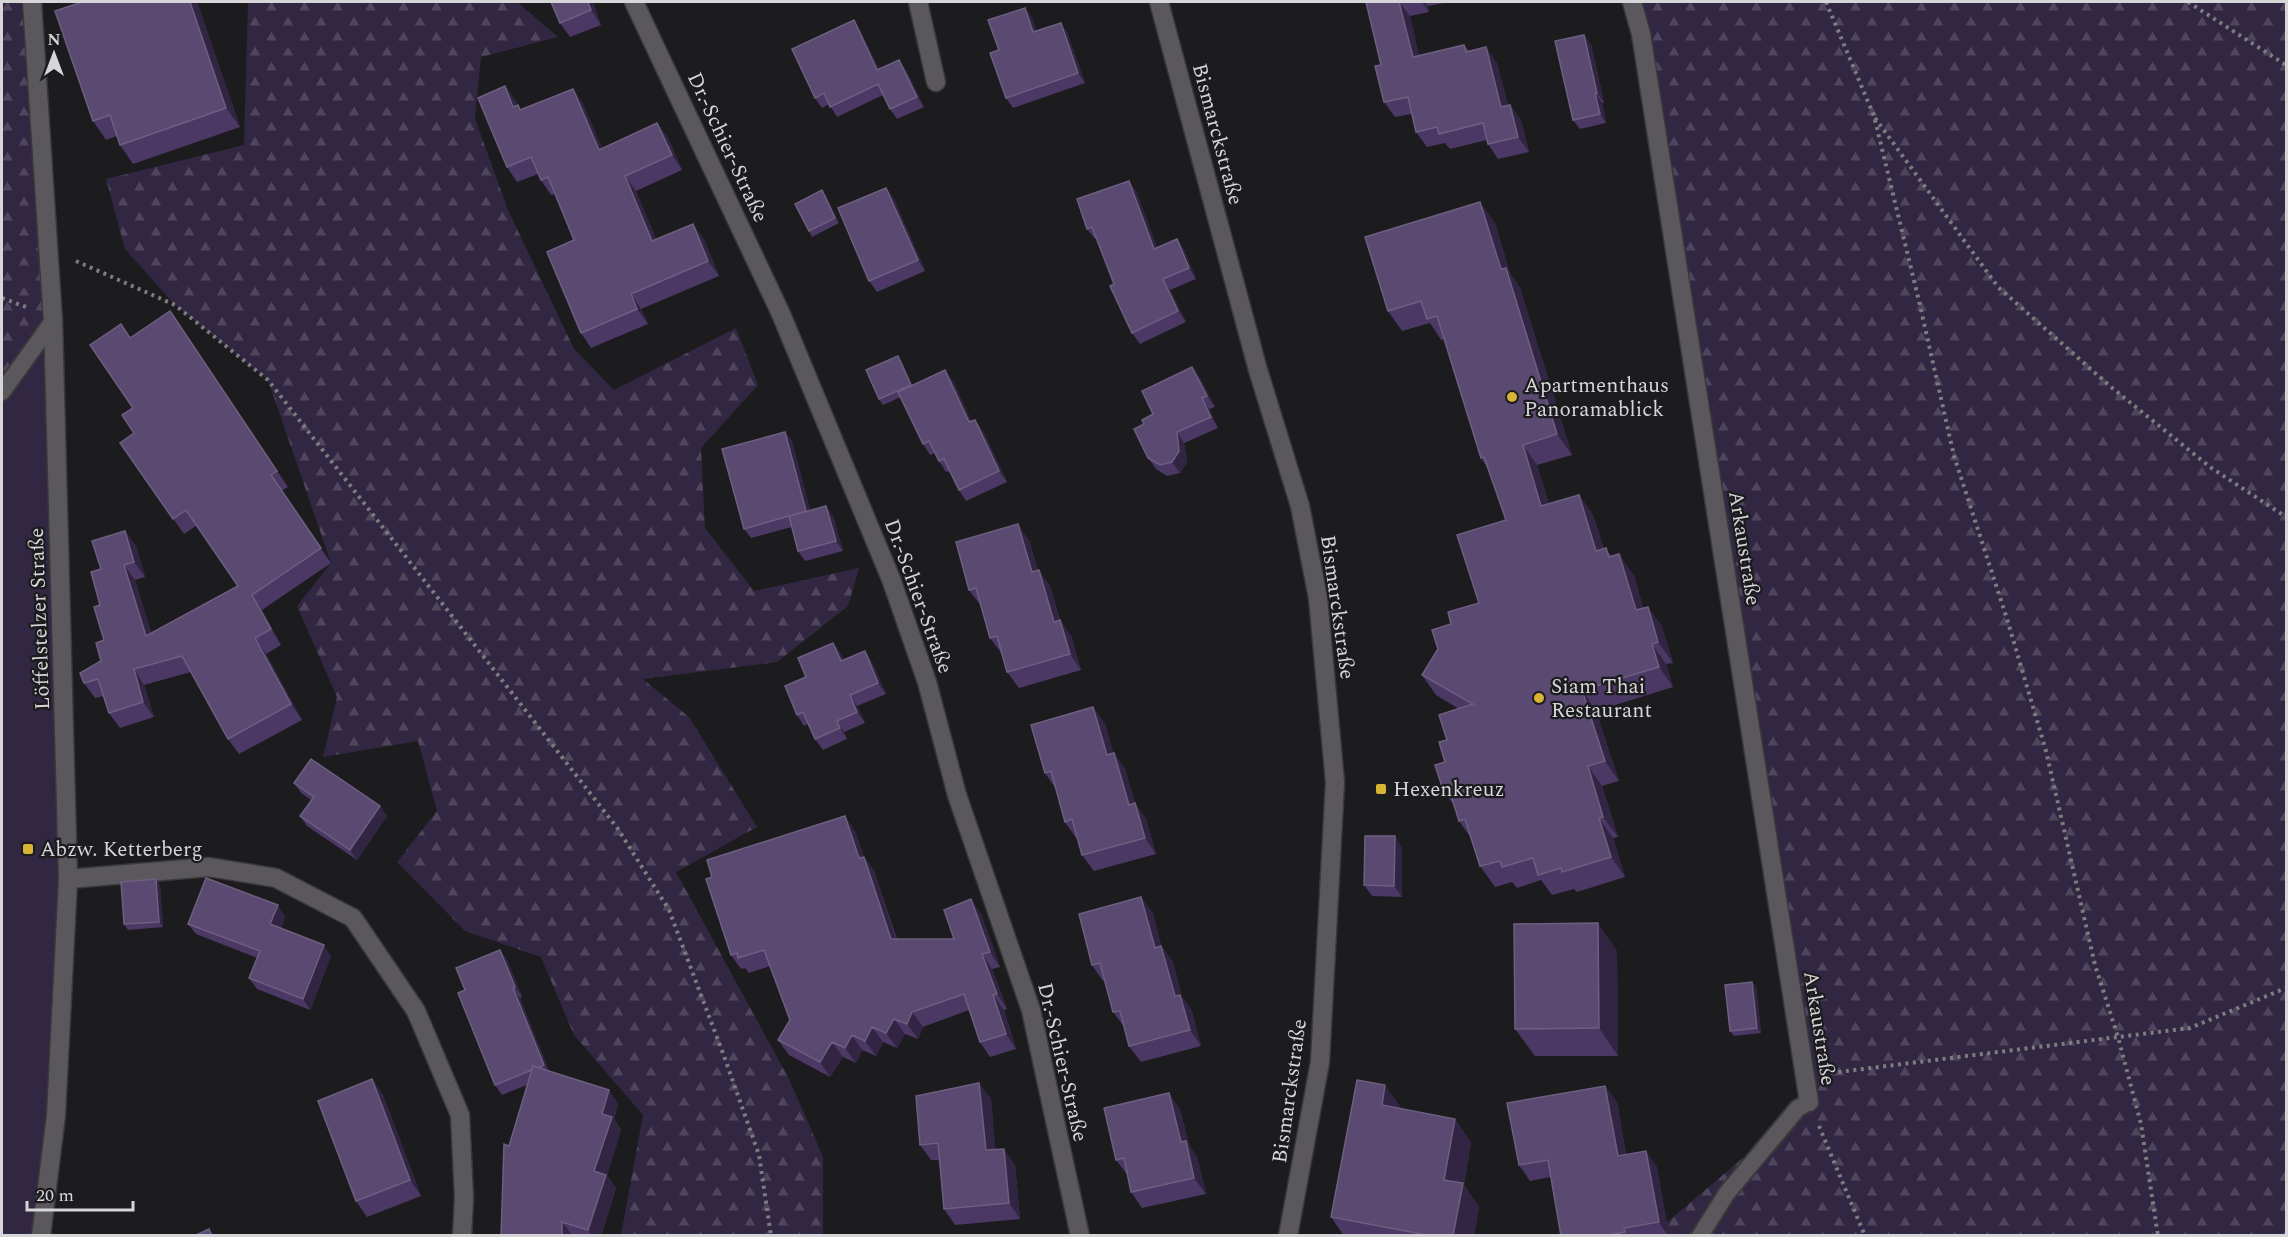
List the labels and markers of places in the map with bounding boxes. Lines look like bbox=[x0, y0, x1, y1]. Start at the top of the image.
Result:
place label: Apartmenthaus Panoramablick bbox=[1524, 370, 1669, 426]
marker: Apartmenthaus Panoramablick bbox=[1505, 390, 1519, 404]
place label: Siam Thai Restaurant bbox=[1551, 671, 1652, 727]
marker: Siam Thai Restaurant bbox=[1532, 691, 1546, 705]
place label: Hexenkreuz bbox=[1393, 774, 1505, 806]
marker: Hexenkreuz bbox=[1374, 782, 1388, 796]
place label: Abzw. Ketterberg bbox=[40, 834, 203, 866]
marker: Abzw. Ketterberg bbox=[21, 842, 35, 856]

